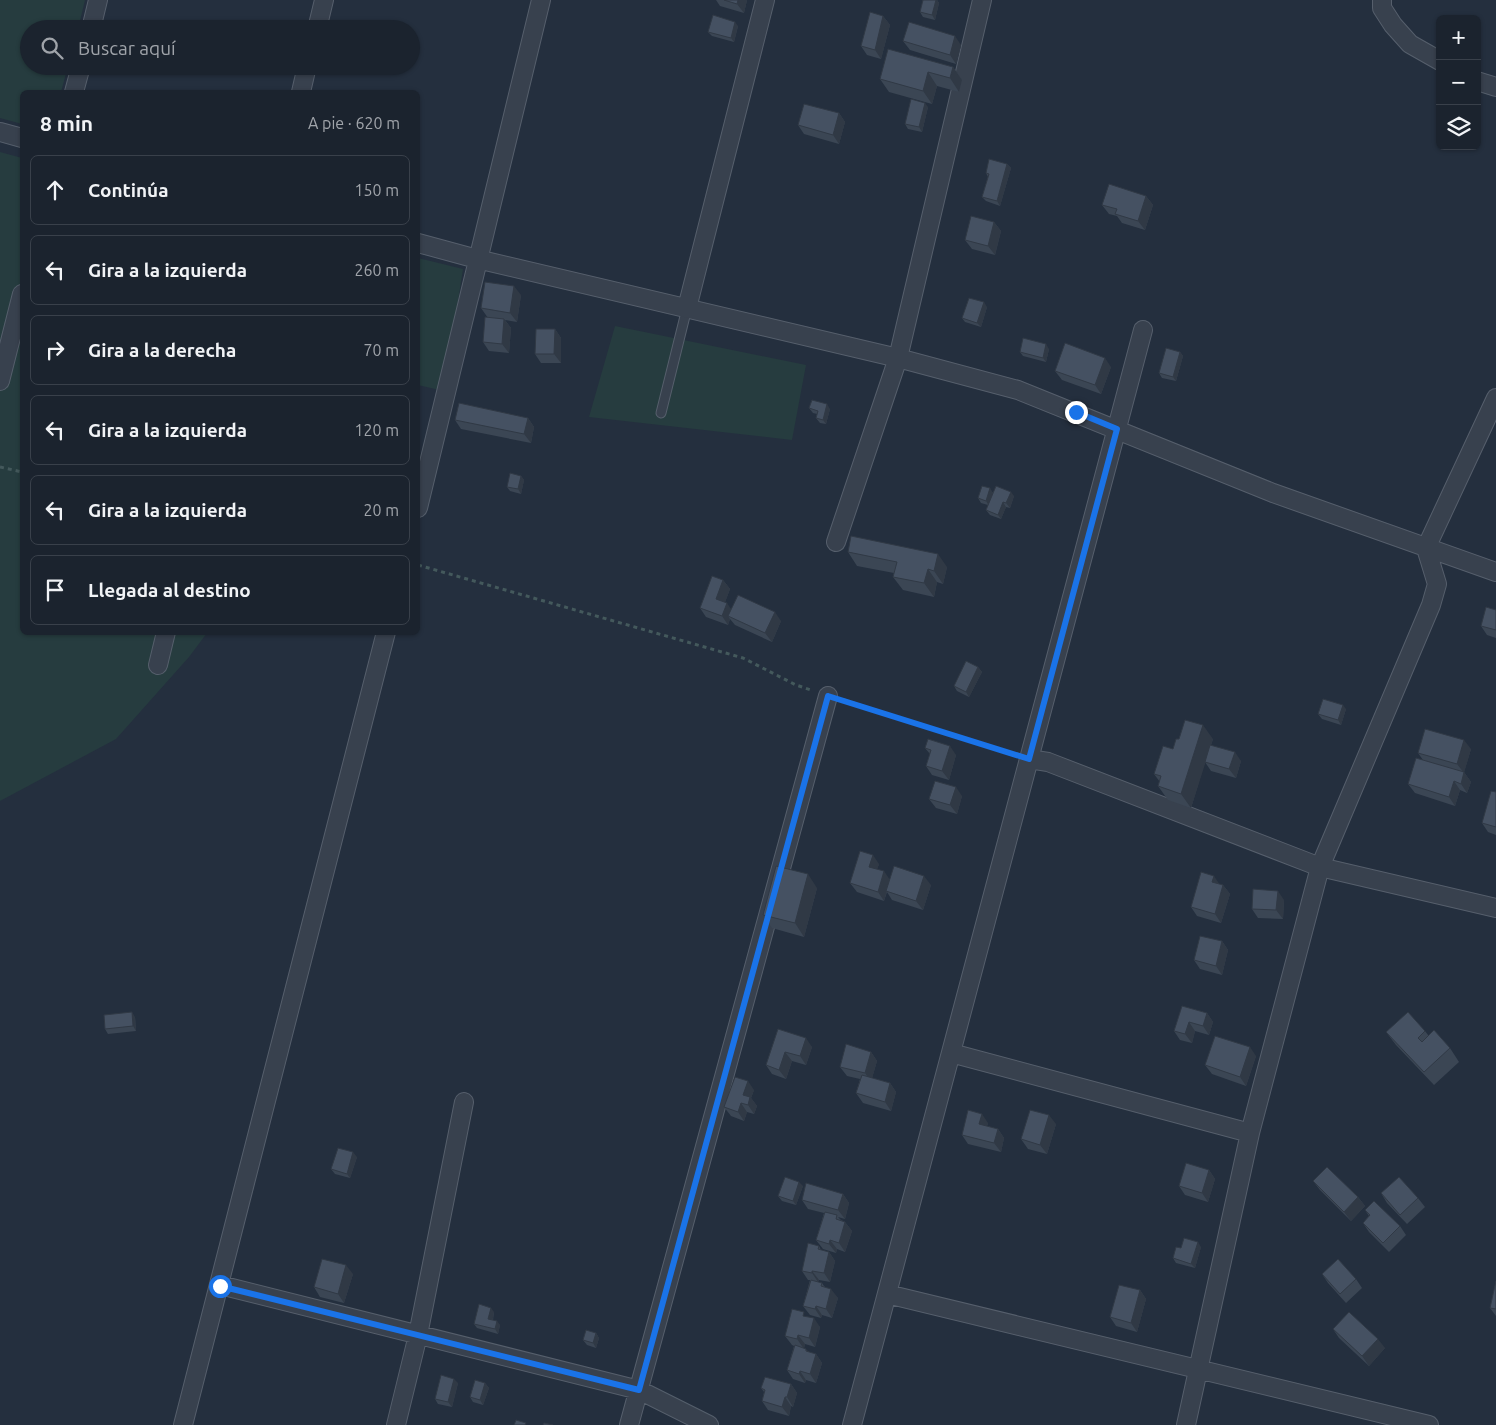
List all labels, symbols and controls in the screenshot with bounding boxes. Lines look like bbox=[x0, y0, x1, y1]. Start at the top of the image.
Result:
map controls bbox=[1436, 15, 1481, 150]
button: + bbox=[1436, 15, 1481, 60]
search box bbox=[20, 20, 420, 75]
icon: search bbox=[38, 34, 66, 62]
text: Buscar aquí bbox=[78, 37, 176, 59]
button: − bbox=[1436, 60, 1481, 105]
button: layers bbox=[1436, 105, 1481, 150]
text: 8 min bbox=[40, 111, 93, 135]
text: A pie · 620 m bbox=[308, 114, 400, 132]
icon: ahead bbox=[41, 176, 69, 204]
text: Continúa bbox=[88, 179, 169, 201]
text: 150 m bbox=[354, 181, 399, 199]
icon: left bbox=[41, 256, 69, 284]
text: Gira a la izquierda bbox=[88, 259, 247, 281]
text: 260 m bbox=[354, 261, 399, 279]
icon: right bbox=[41, 336, 69, 364]
text: Gira a la derecha bbox=[88, 339, 236, 361]
text: 70 m bbox=[363, 341, 399, 359]
route end bbox=[1065, 401, 1088, 424]
icon: left bbox=[41, 416, 69, 444]
text: Gira a la izquierda bbox=[88, 419, 247, 441]
text: 120 m bbox=[354, 421, 399, 439]
icon: left bbox=[41, 496, 69, 524]
text: Gira a la izquierda bbox=[88, 499, 247, 521]
text: 20 m bbox=[363, 501, 399, 519]
icon: arrive bbox=[41, 576, 69, 604]
text: Llegada al destino bbox=[88, 579, 251, 601]
route start bbox=[209, 1275, 232, 1298]

